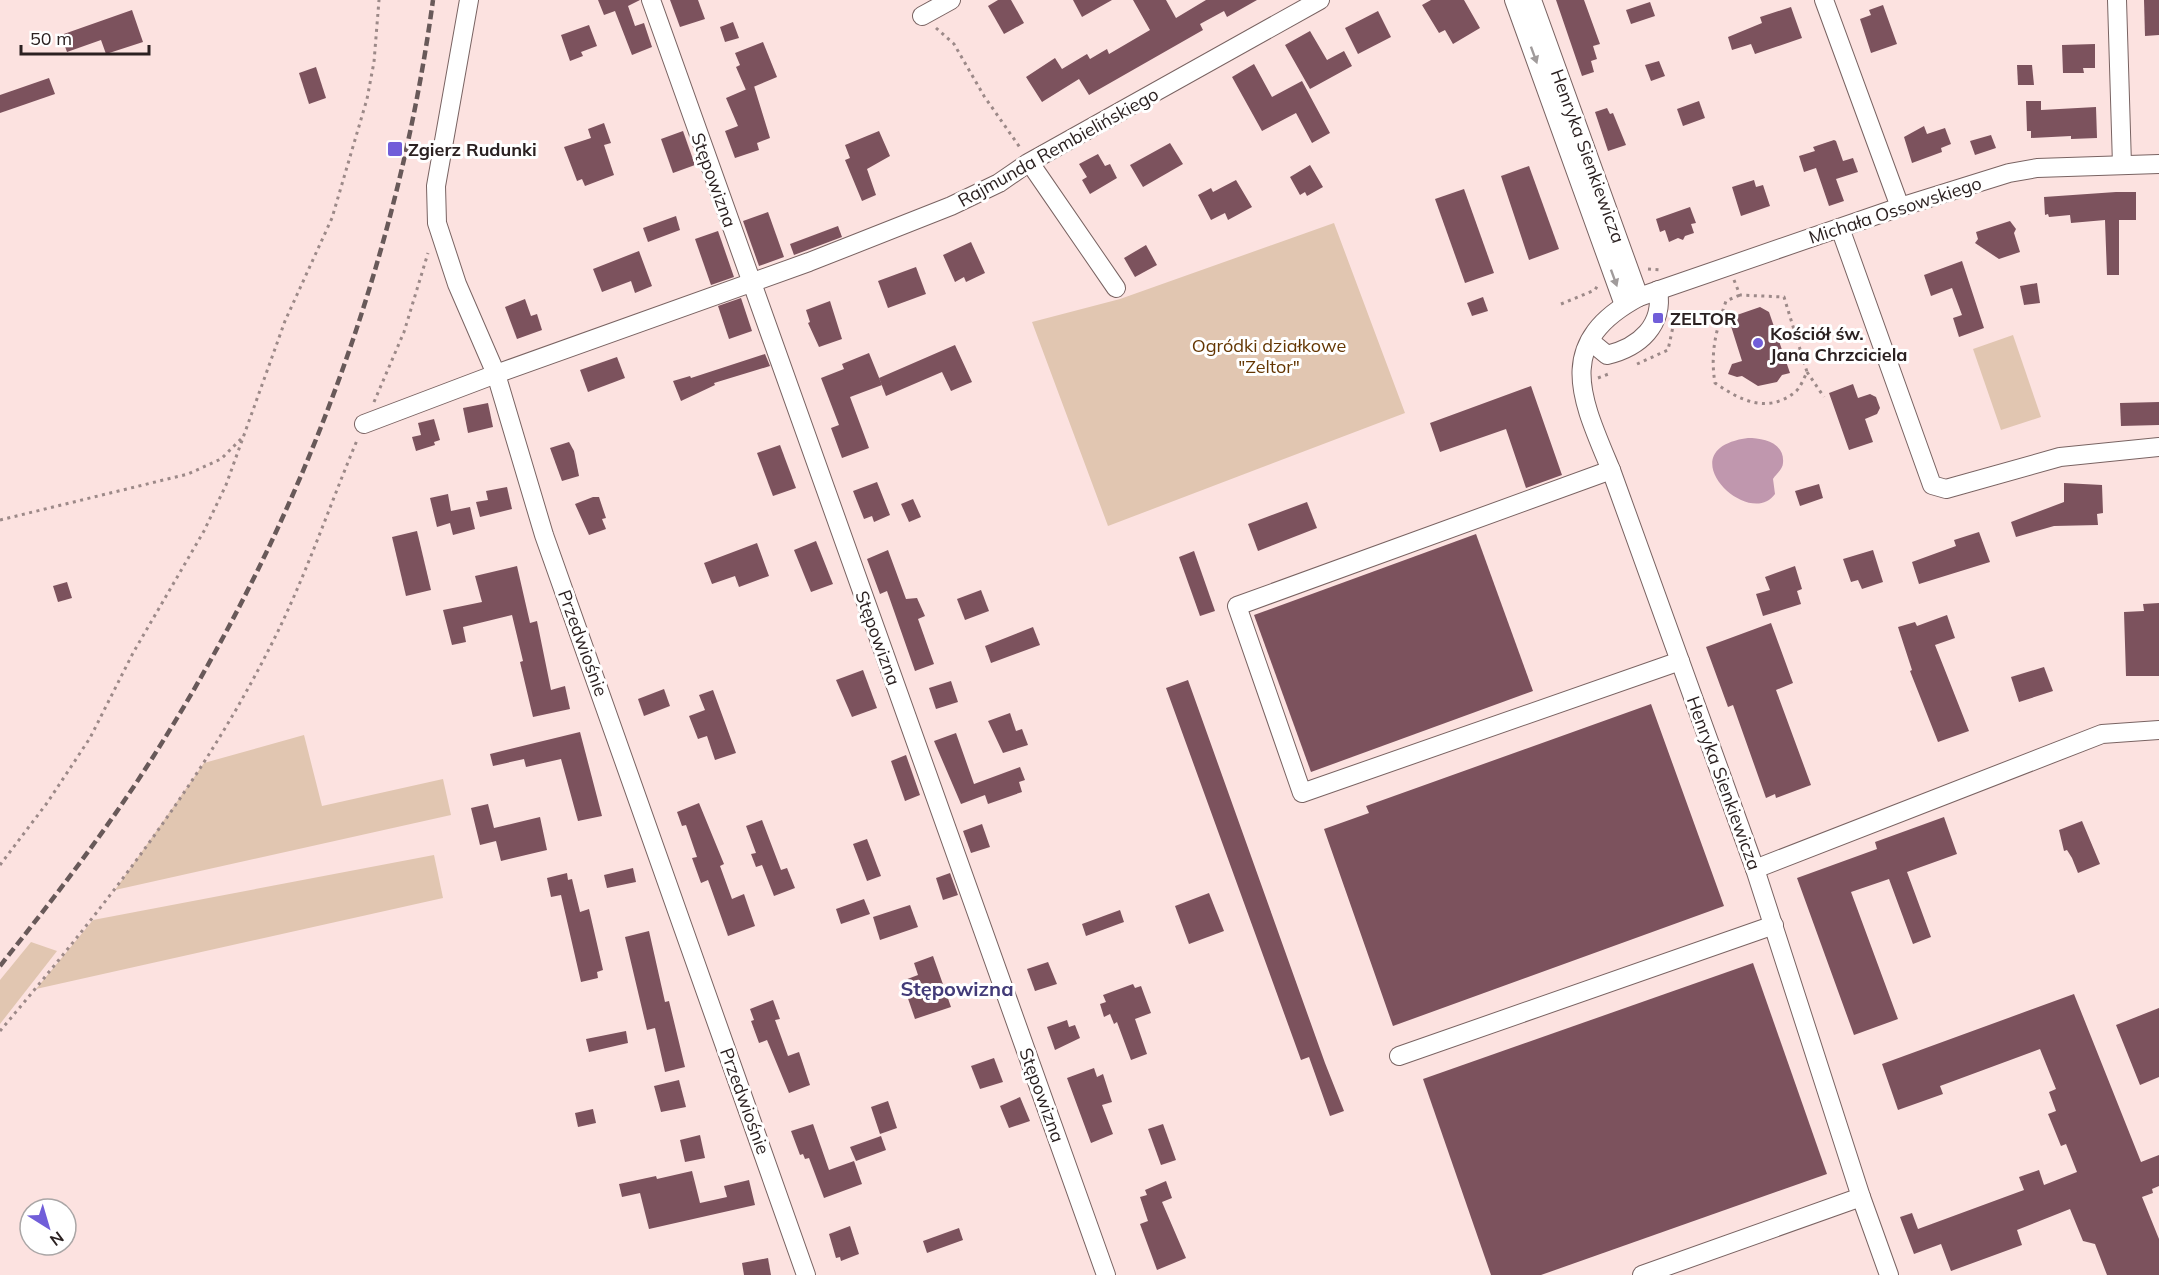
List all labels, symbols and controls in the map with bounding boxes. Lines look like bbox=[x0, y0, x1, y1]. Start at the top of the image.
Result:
scale bar bbox=[21, 18, 148, 56]
text: 50 m bbox=[30, 27, 72, 50]
one-way arrow bbox=[1529, 46, 1539, 64]
street label: Henryka Sienkiewicza bbox=[1546, 66, 1630, 246]
street label: Rajmunda Rembielińskiego bbox=[954, 82, 1162, 212]
street label: Stępowizna bbox=[686, 130, 742, 230]
place label: Zgierz Rudunki bbox=[408, 138, 537, 161]
marker: Zgierz Rudunki bbox=[386, 140, 404, 158]
street label: Michała Ossowskiego bbox=[1806, 171, 1984, 249]
one-way arrow bbox=[1610, 269, 1620, 287]
place label: ZELTOR bbox=[1670, 307, 1737, 330]
marker: ZELTOR bbox=[1651, 311, 1665, 325]
place label: Kościół św. Jana Chrzciciela bbox=[1770, 322, 1908, 366]
park label: Ogródki działkowe "Zeltor" bbox=[1192, 334, 1346, 378]
marker: Kościół św. Jana Chrzciciela bbox=[1751, 336, 1765, 350]
street label: Przedwiośnie bbox=[553, 587, 613, 699]
street label: Stępowizna bbox=[850, 588, 906, 688]
street label: Henryka Sienkiewicza bbox=[1682, 693, 1766, 873]
district label: Stępowizna bbox=[900, 976, 1014, 1001]
street label: Przedwiośnie bbox=[715, 1045, 775, 1157]
street label: Stępowizna bbox=[1014, 1045, 1070, 1145]
north arrow bbox=[18, 1197, 78, 1257]
text: N bbox=[46, 1227, 68, 1251]

